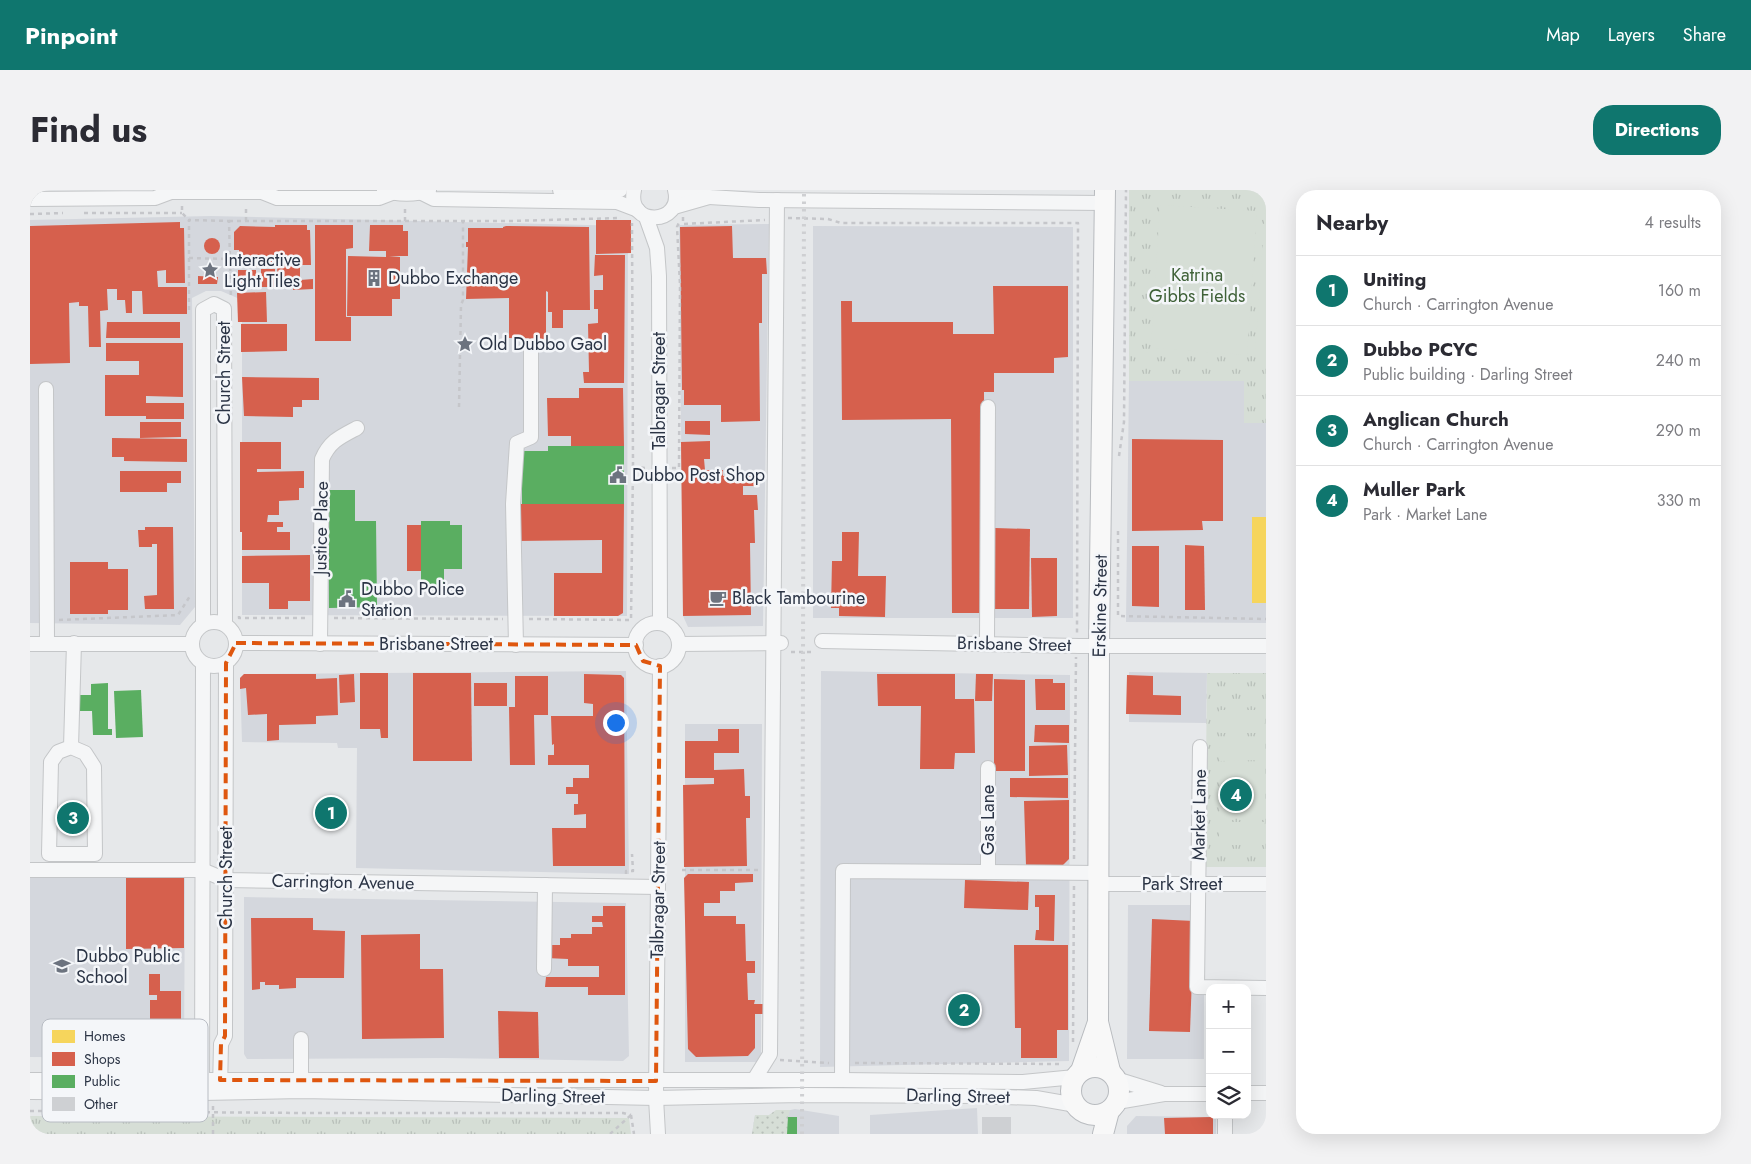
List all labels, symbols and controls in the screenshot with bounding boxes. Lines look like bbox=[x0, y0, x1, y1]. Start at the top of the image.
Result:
text: Pinpoint bbox=[25, 18, 117, 53]
text: Map bbox=[1546, 22, 1580, 48]
text: Layers bbox=[1608, 22, 1655, 48]
text: Share bbox=[1683, 22, 1726, 48]
text: Find us bbox=[30, 105, 147, 155]
button: Directions bbox=[1593, 105, 1721, 155]
text: Nearby bbox=[1316, 208, 1388, 238]
text: 4 results bbox=[1645, 211, 1701, 234]
place label: Interactive Light Tiles bbox=[224, 247, 301, 294]
place icon: Interactive Light Tiles bbox=[200, 260, 220, 280]
park label: Katrina Gibbs Fields bbox=[1149, 262, 1245, 309]
place label: Dubbo Exchange bbox=[388, 265, 518, 291]
text: Uniting bbox=[1363, 266, 1426, 293]
building icon: Dubbo Exchange bbox=[364, 268, 384, 288]
text: 1 bbox=[1328, 279, 1336, 302]
text: 160 m bbox=[1658, 279, 1701, 302]
text: Church · Carrington Avenue bbox=[1363, 293, 1553, 316]
street label: Church Street bbox=[211, 321, 237, 425]
place label: Old Dubbo Gaol bbox=[479, 331, 607, 357]
street label: Talbragar Street bbox=[646, 331, 672, 450]
place icon: Old Dubbo Gaol bbox=[455, 334, 475, 354]
text: Dubbo PCYC bbox=[1363, 336, 1478, 363]
text: 2 bbox=[1327, 349, 1337, 372]
text: 240 m bbox=[1656, 349, 1701, 372]
text: Public building · Darling Street bbox=[1363, 363, 1572, 386]
text: Anglican Church bbox=[1363, 406, 1509, 433]
text: 3 bbox=[1327, 419, 1337, 442]
text: 290 m bbox=[1656, 419, 1701, 442]
text: Church · Carrington Avenue bbox=[1363, 433, 1553, 456]
place label: Dubbo Post Shop bbox=[632, 462, 765, 488]
public building icon: Dubbo Post Shop bbox=[608, 465, 628, 485]
text: Muller Park bbox=[1363, 476, 1466, 503]
street label: Justice Place bbox=[307, 481, 335, 577]
text: 4 bbox=[1326, 489, 1338, 512]
text: 330 m bbox=[1657, 489, 1701, 512]
text: Park · Market Lane bbox=[1363, 503, 1487, 526]
street label: Erskine Street bbox=[1086, 554, 1114, 658]
place label: Dubbo Police Station bbox=[361, 576, 464, 623]
place label: Black Tambourine bbox=[732, 585, 865, 611]
cafe icon: Black Tambourine bbox=[708, 588, 728, 608]
public building icon: Dubbo Police Station bbox=[337, 589, 357, 609]
street label: Brisbane Street bbox=[957, 630, 1072, 658]
street label: Brisbane Street bbox=[379, 631, 494, 657]
your location bbox=[603, 710, 629, 736]
street label: Market Lane bbox=[1185, 769, 1213, 861]
pin: 4 bbox=[1220, 776, 1252, 814]
street label: Gas Lane bbox=[975, 785, 1001, 855]
pin: 1 bbox=[315, 794, 347, 832]
pin: 3 bbox=[57, 799, 89, 837]
street label: Church Street bbox=[213, 826, 239, 930]
street label: Talbragar Street bbox=[644, 840, 672, 959]
street label: Carrington Avenue bbox=[271, 868, 415, 896]
street label: Park Street bbox=[1142, 871, 1223, 897]
place label: Dubbo Public School bbox=[76, 943, 180, 990]
school or university icon: Dubbo Public School bbox=[52, 956, 72, 976]
map controls bbox=[1206, 984, 1251, 1119]
button: + bbox=[1206, 984, 1251, 1029]
pin: 2 bbox=[948, 991, 980, 1029]
legend bbox=[42, 1019, 208, 1122]
text: Homes bbox=[84, 1026, 126, 1046]
button: − bbox=[1206, 1029, 1251, 1074]
text: Shops bbox=[84, 1049, 121, 1069]
text: Public bbox=[84, 1071, 120, 1091]
button: layers bbox=[1206, 1074, 1251, 1119]
street label: Darling Street bbox=[501, 1082, 606, 1110]
street label: Darling Street bbox=[906, 1082, 1011, 1110]
text: Other bbox=[84, 1094, 118, 1114]

